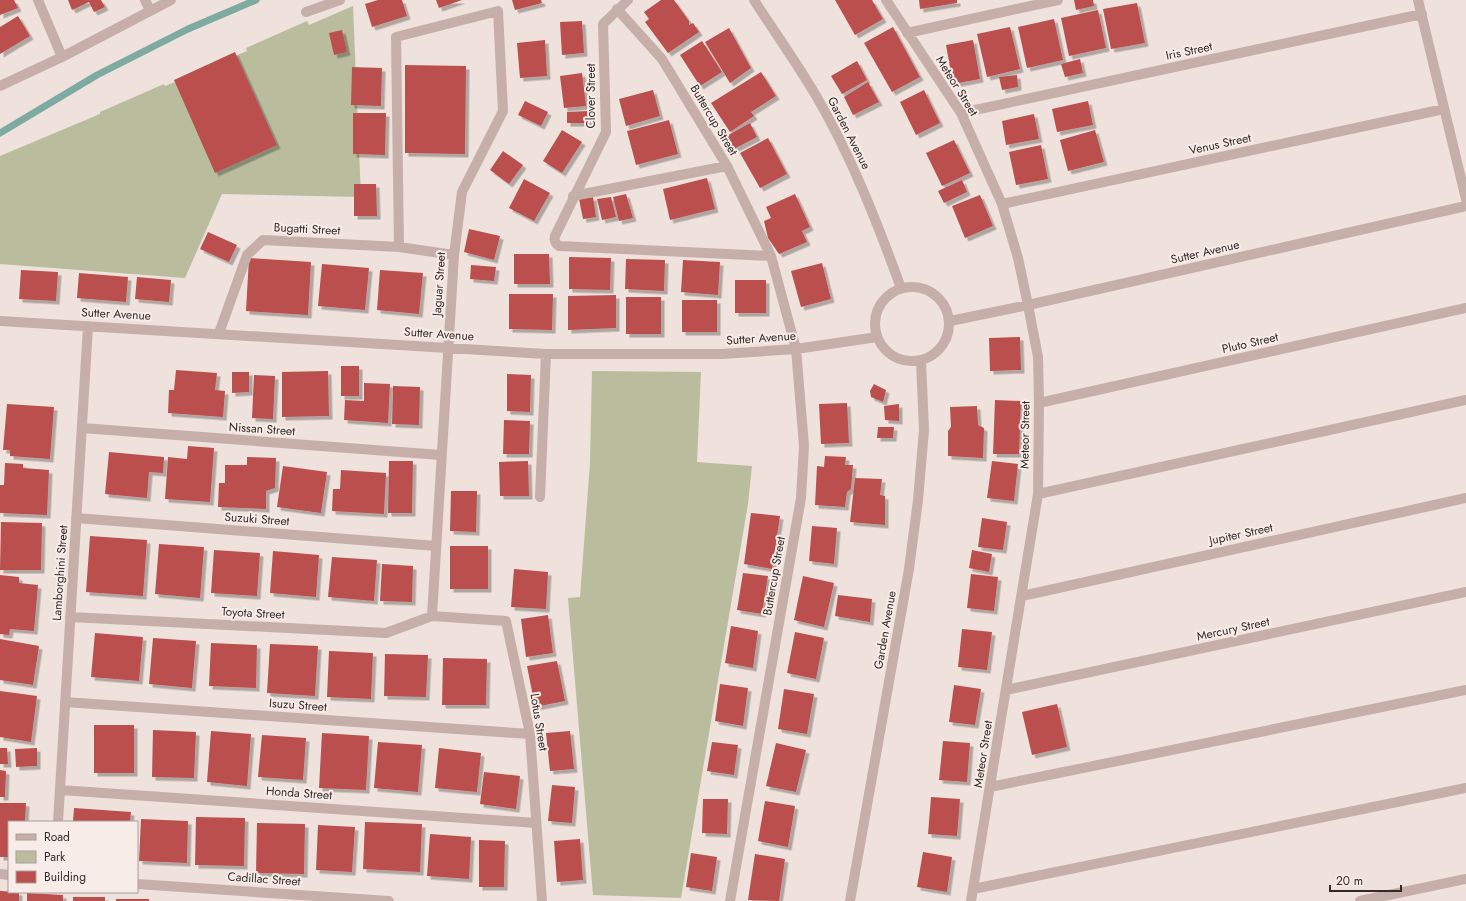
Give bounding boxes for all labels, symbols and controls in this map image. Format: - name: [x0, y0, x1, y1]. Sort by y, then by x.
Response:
- street label: Iris Street: [1164, 37, 1214, 65]
- street label: Meteor Street: [931, 52, 983, 120]
- street label: Clover Street: [582, 63, 600, 128]
- street label: Buttercup Street: [686, 81, 742, 159]
- street label: Garden Avenue: [823, 93, 875, 173]
- street label: Venus Street: [1187, 129, 1253, 159]
- street label: Bugatti Street: [273, 218, 341, 240]
- street label: Sutter Avenue: [1169, 235, 1241, 269]
- street label: Jaguar Street: [428, 251, 450, 319]
- street label: Sutter Avenue: [81, 303, 151, 325]
- street label: Sutter Avenue: [403, 323, 475, 345]
- street label: Sutter Avenue: [725, 327, 797, 349]
- street label: Pluto Street: [1220, 328, 1280, 358]
- street label: Meteor Street: [1015, 401, 1035, 469]
- street label: Nissan Street: [228, 418, 296, 440]
- street label: Suzuki Street: [224, 508, 290, 530]
- street label: Jupiter Street: [1206, 518, 1275, 550]
- street label: Lamborghini Street: [48, 524, 72, 621]
- street label: Buttercup Street: [758, 535, 790, 617]
- street label: Garden Avenue: [869, 589, 901, 671]
- street label: Toyota Street: [221, 602, 285, 624]
- street label: Mercury Street: [1195, 612, 1271, 645]
- street label: Lotus Street: [526, 692, 552, 752]
- street label: Isuzu Street: [268, 694, 328, 716]
- street label: Meteor Street: [969, 719, 997, 789]
- street label: Honda Street: [265, 782, 333, 804]
- legend: [8, 821, 138, 893]
- text: Road: [44, 828, 70, 846]
- text: Park: [44, 848, 66, 866]
- street label: Cadillac Street: [227, 867, 301, 891]
- scale bar: [1330, 867, 1401, 893]
- text: Building: [44, 868, 86, 886]
- text: 20 m: [1336, 872, 1363, 890]

